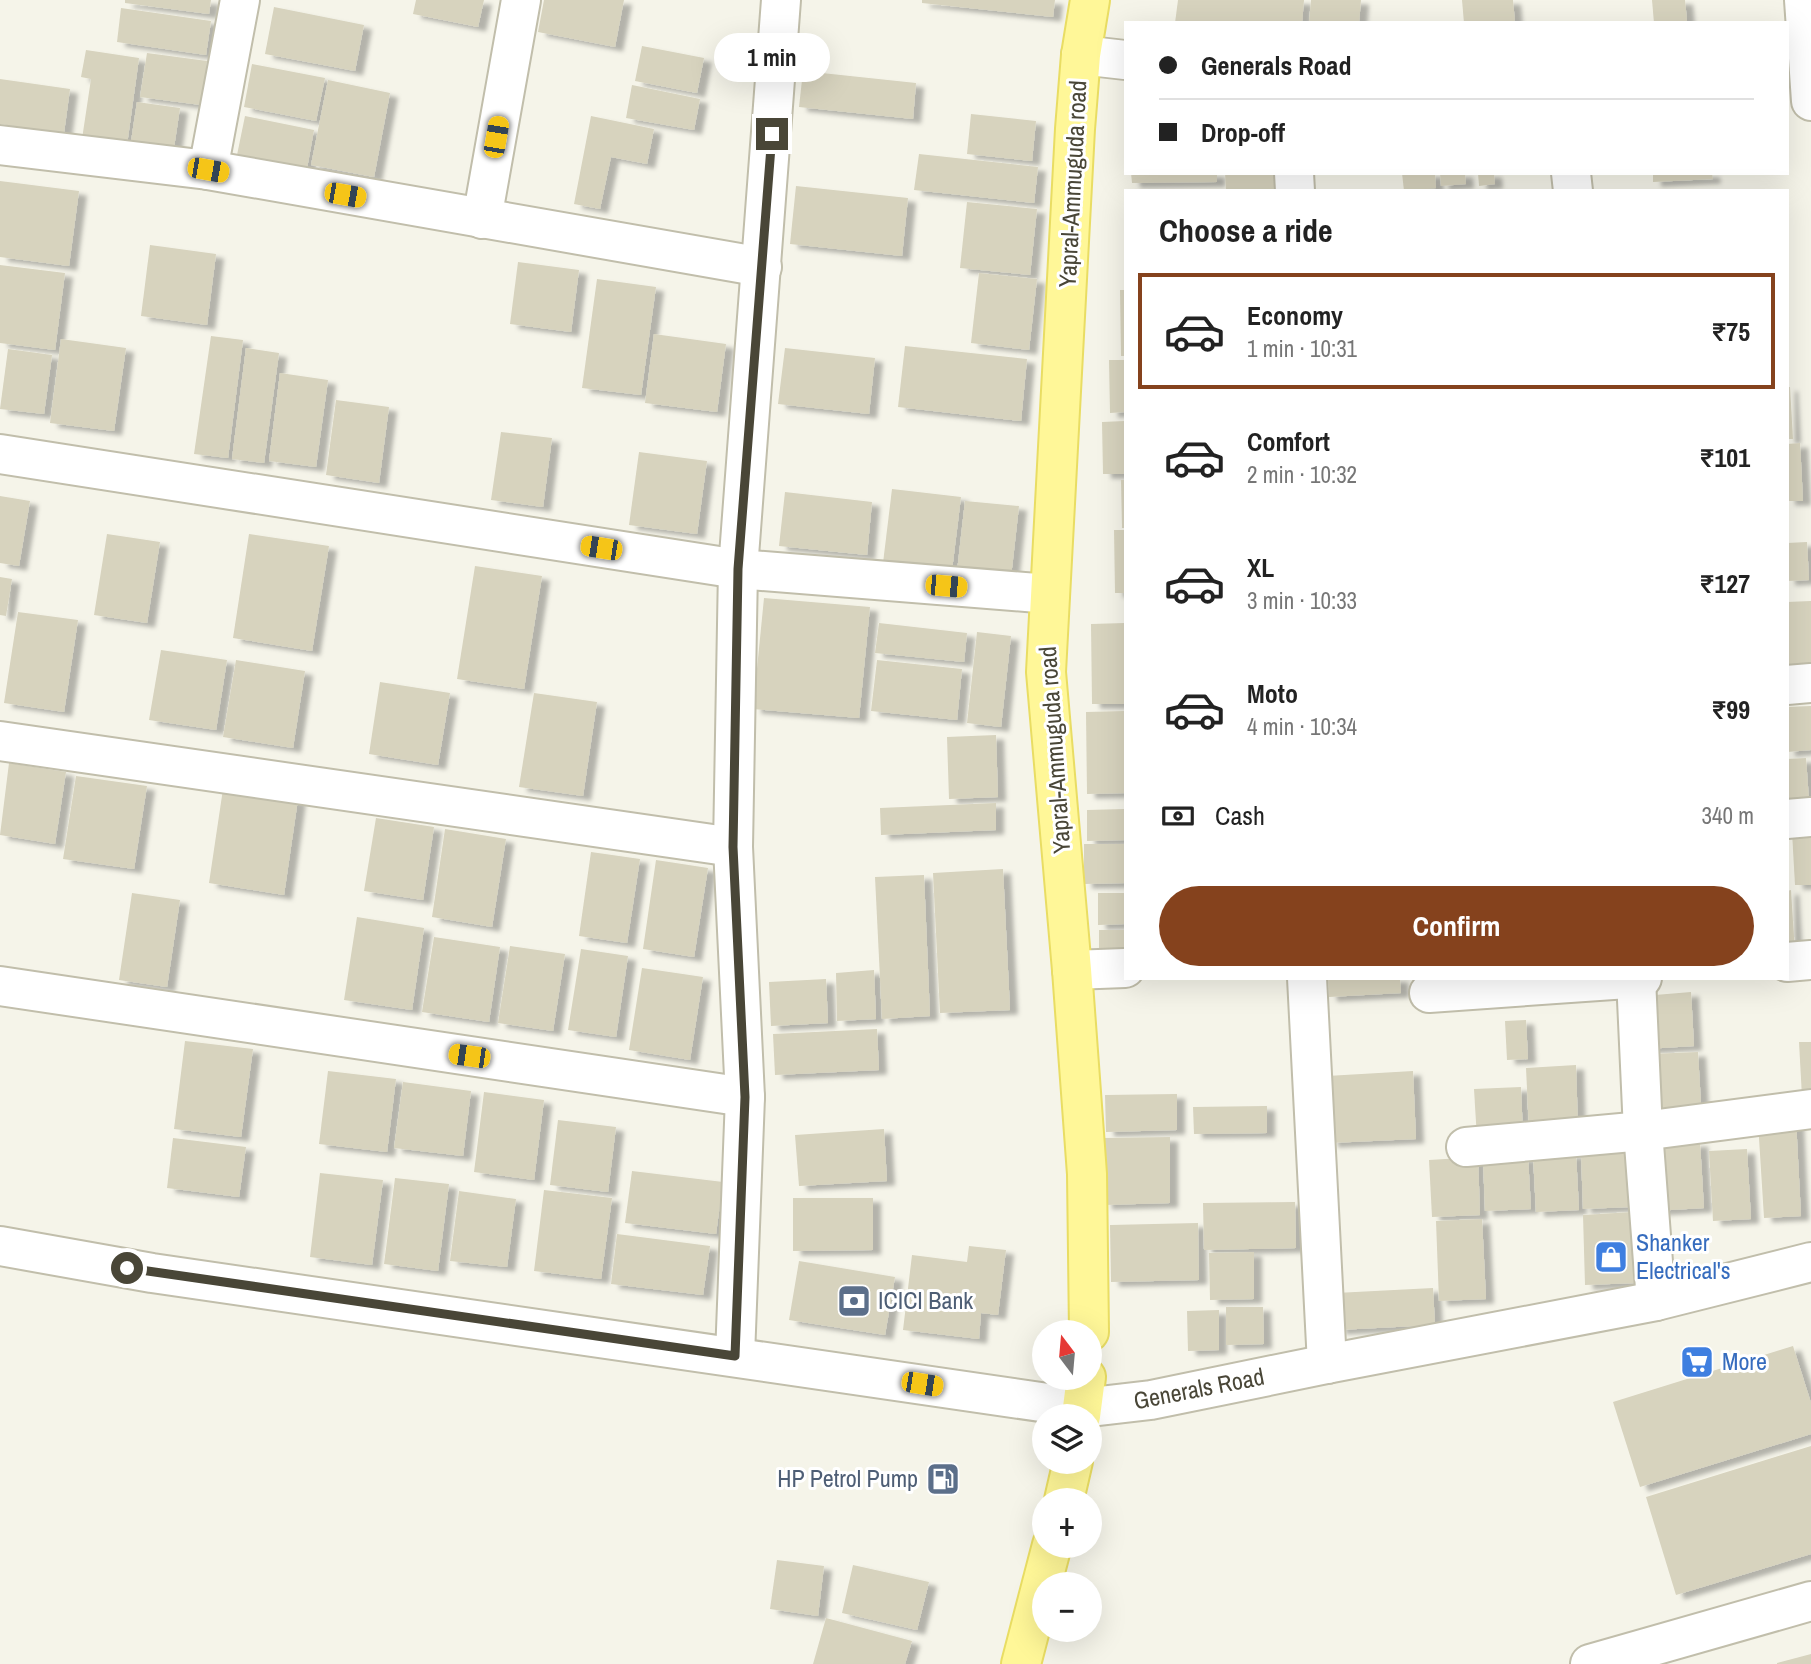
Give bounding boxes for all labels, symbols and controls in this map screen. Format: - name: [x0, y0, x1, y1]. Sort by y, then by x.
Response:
- callout: 1 min: [714, 32, 830, 82]
- text: 1 min: [747, 42, 797, 73]
- text: Generals Road: [1201, 48, 1352, 83]
- street label: Yapral-Ammuguda road: [1051, 80, 1093, 288]
- car: [483, 114, 510, 160]
- text: Drop-off: [1201, 115, 1285, 150]
- route end: [756, 118, 788, 150]
- car: [186, 156, 231, 184]
- car: [323, 181, 368, 209]
- text: Choose a ride: [1159, 209, 1333, 252]
- text: Economy: [1247, 298, 1343, 333]
- icon: car: [1163, 300, 1226, 363]
- text: ₹75: [1711, 314, 1750, 349]
- text: 1 min · 10:31: [1247, 333, 1357, 364]
- text: Comfort: [1247, 424, 1330, 459]
- icon: car: [1163, 426, 1226, 489]
- text: ₹101: [1699, 440, 1750, 475]
- text: 2 min · 10:32: [1247, 459, 1357, 490]
- car: [579, 534, 624, 562]
- text: XL: [1247, 550, 1274, 585]
- icon: car: [1163, 552, 1226, 615]
- text: ₹127: [1699, 566, 1750, 601]
- car: [925, 574, 968, 598]
- text: 3 min · 10:33: [1247, 585, 1357, 616]
- street label: Yapral-Ammuguda road: [1031, 645, 1077, 855]
- text: Moto: [1247, 676, 1298, 711]
- icon: car: [1163, 678, 1226, 741]
- text: ₹99: [1711, 692, 1750, 727]
- text: 4 min · 10:34: [1247, 711, 1357, 742]
- icon: cash: [1159, 797, 1197, 835]
- text: Cash: [1215, 798, 1265, 833]
- text: 340 m: [1702, 800, 1754, 831]
- button: Confirm: [1159, 886, 1754, 966]
- car: [447, 1043, 492, 1069]
- place label: Shanker Electrical's: [1636, 1226, 1731, 1286]
- shop icon: Shanker Electrical's: [1592, 1238, 1630, 1276]
- route start: [111, 1252, 143, 1284]
- bank icon: ICICI Bank: [835, 1282, 873, 1320]
- place label: ICICI Bank: [878, 1284, 973, 1316]
- north arrow: [1032, 1320, 1102, 1390]
- map controls: [1032, 1320, 1102, 1642]
- supermarket icon: More: [1678, 1343, 1716, 1381]
- place label: More: [1722, 1345, 1767, 1377]
- street label: Generals Road: [1131, 1360, 1267, 1416]
- car: [900, 1370, 945, 1398]
- button: layers: [1032, 1404, 1102, 1474]
- fuel station icon: HP Petrol Pump: [924, 1460, 962, 1498]
- place label: HP Petrol Pump: [777, 1462, 918, 1494]
- button: +: [1032, 1488, 1102, 1558]
- button: −: [1032, 1572, 1102, 1642]

